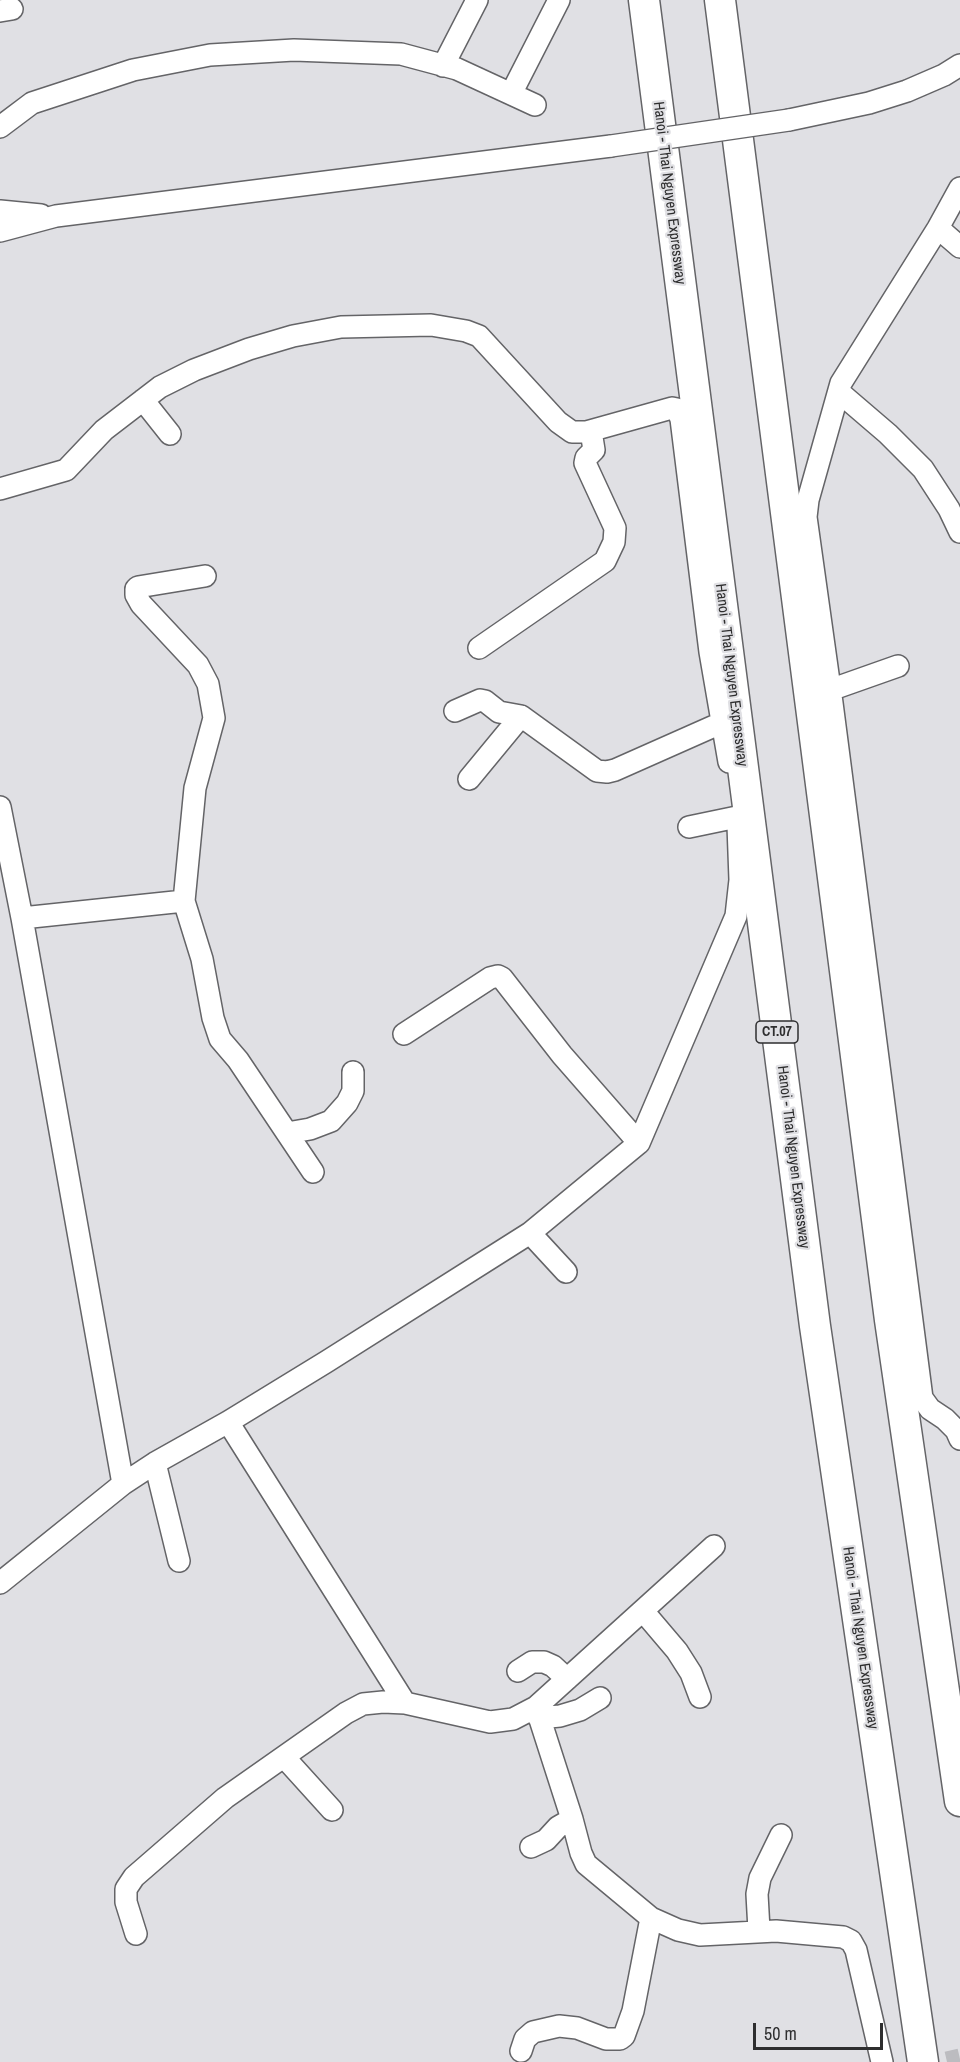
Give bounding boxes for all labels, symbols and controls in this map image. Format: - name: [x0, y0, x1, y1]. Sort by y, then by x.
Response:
- street label: Hanoi - Thai Nguyen Expressway: [649, 101, 689, 285]
- street label: Hanoi - Thai Nguyen Expressway: [711, 583, 751, 767]
- road number: CT.07: [756, 1021, 798, 1043]
- street label: Hanoi - Thai Nguyen Expressway: [773, 1065, 813, 1249]
- street label: Hanoi - Thai Nguyen Expressway: [838, 1546, 882, 1730]
- scale bar: [756, 2011, 886, 2049]
- text: 50 m: [764, 2021, 797, 2046]

